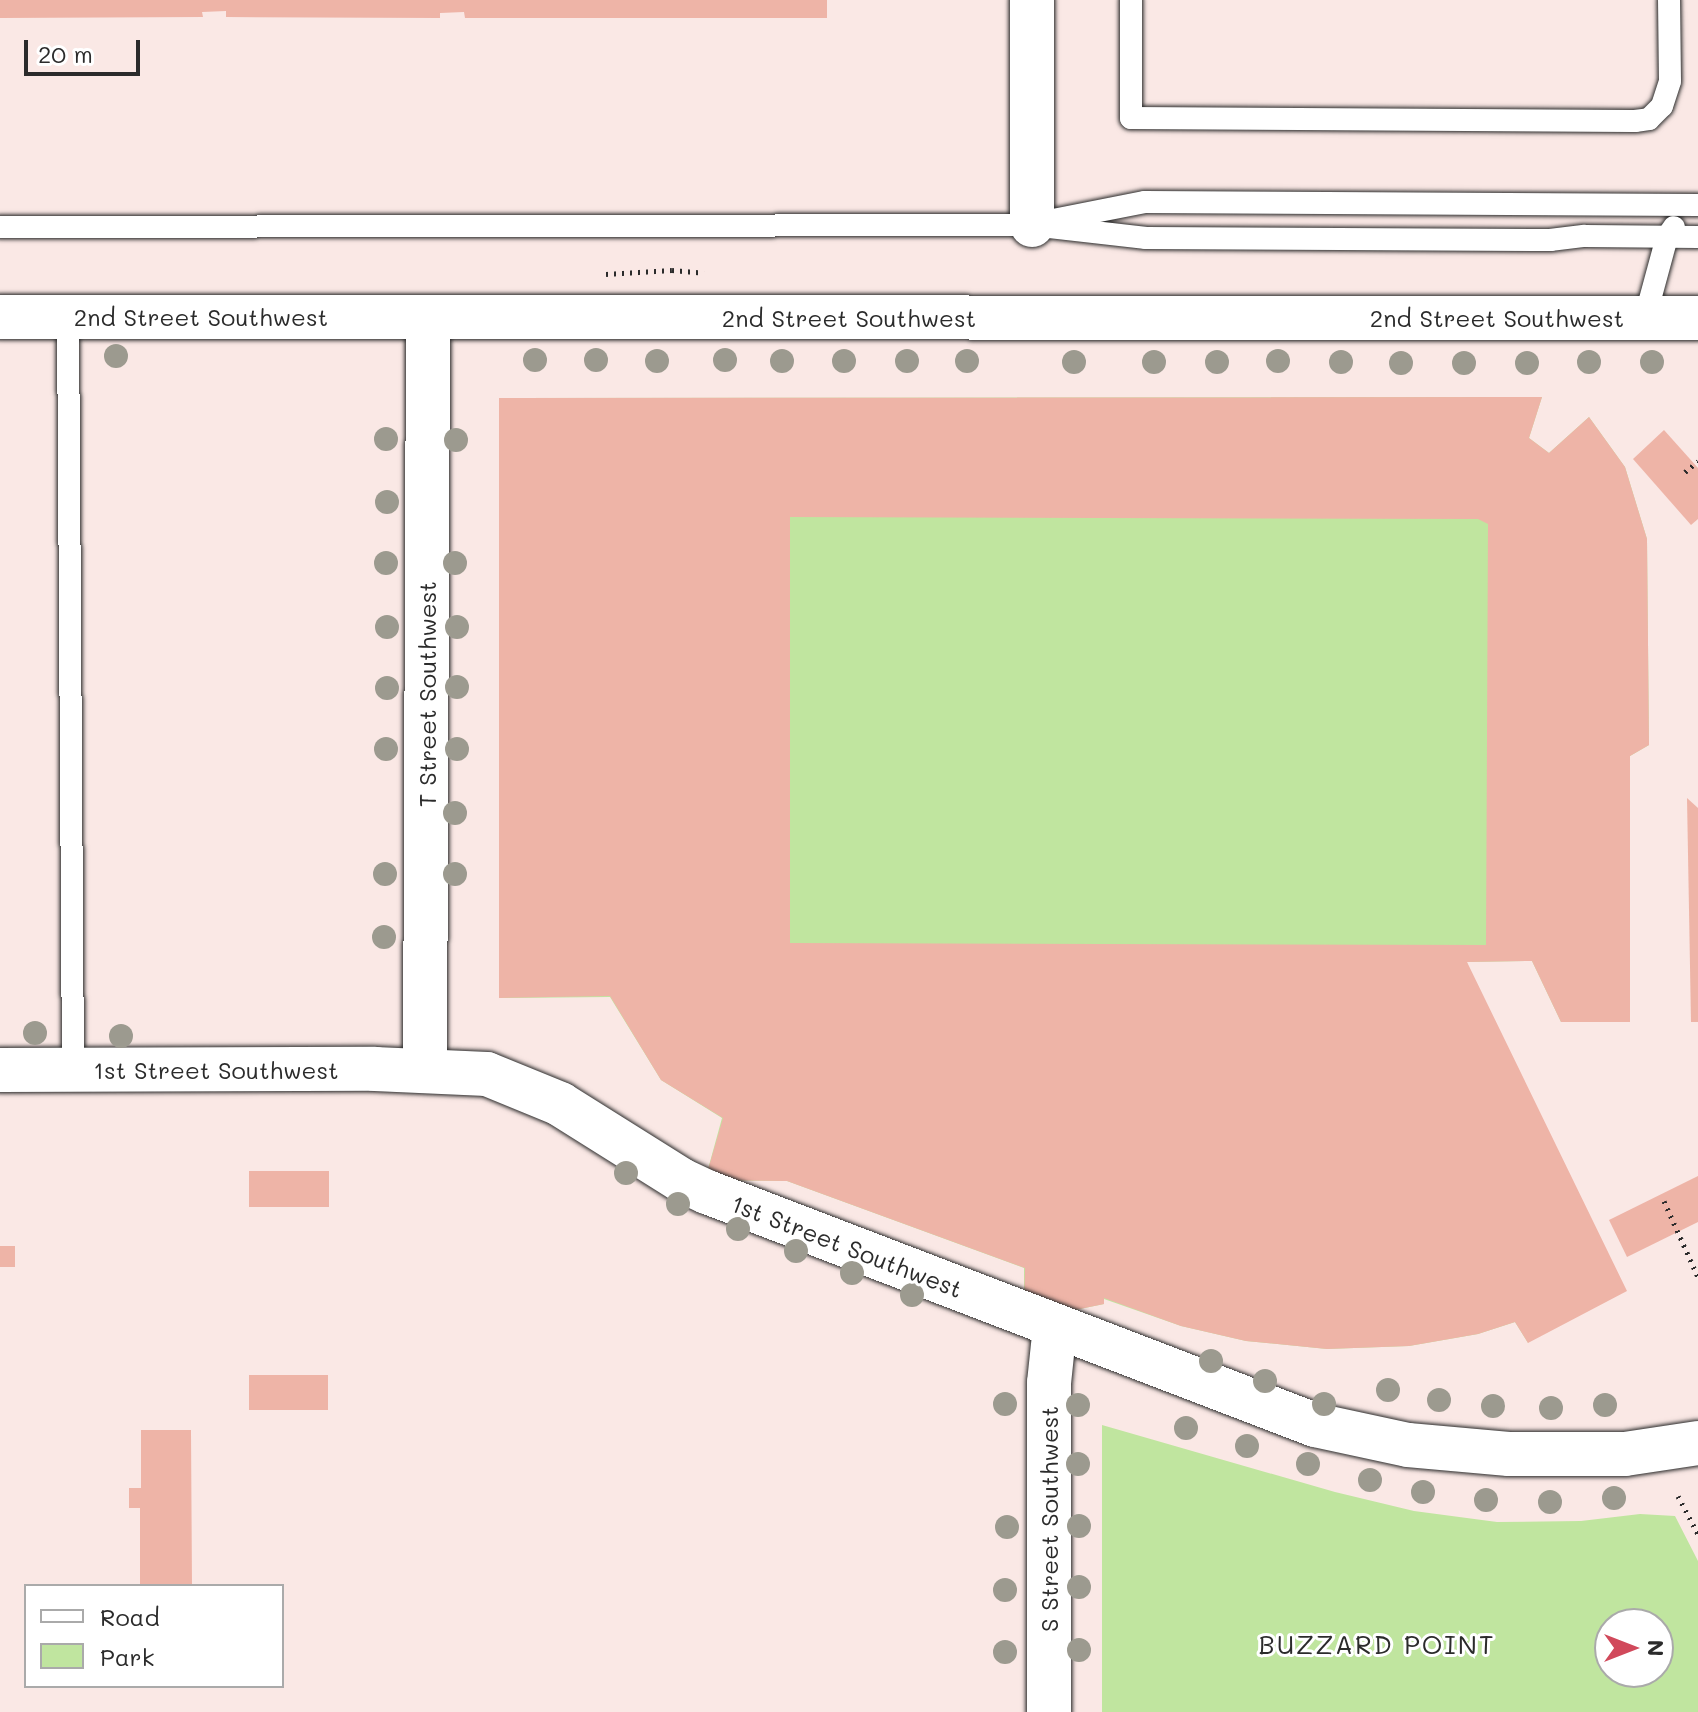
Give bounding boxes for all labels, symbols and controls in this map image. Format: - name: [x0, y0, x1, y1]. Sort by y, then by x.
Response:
- scale bar: [28, 24, 144, 74]
- text: 20 m: [38, 38, 93, 69]
- street label: 2nd Street Southwest: [74, 303, 328, 331]
- street label: 2nd Street Southwest: [722, 304, 976, 332]
- street label: 2nd Street Southwest: [1370, 304, 1624, 332]
- street label: T Street Southwest: [413, 581, 441, 807]
- street label: 1st Street Southwest: [93, 1056, 339, 1084]
- street label: 1st Street Southwest: [727, 1189, 967, 1303]
- street label: S Street Southwest: [1035, 1406, 1063, 1632]
- legend: [24, 1584, 284, 1688]
- text: Road: [100, 1601, 160, 1632]
- north arrow: [1594, 1608, 1674, 1688]
- district label: BUZZARD POINT: [1259, 1629, 1495, 1661]
- text: N: [1642, 1640, 1671, 1656]
- text: Park: [100, 1641, 154, 1672]

